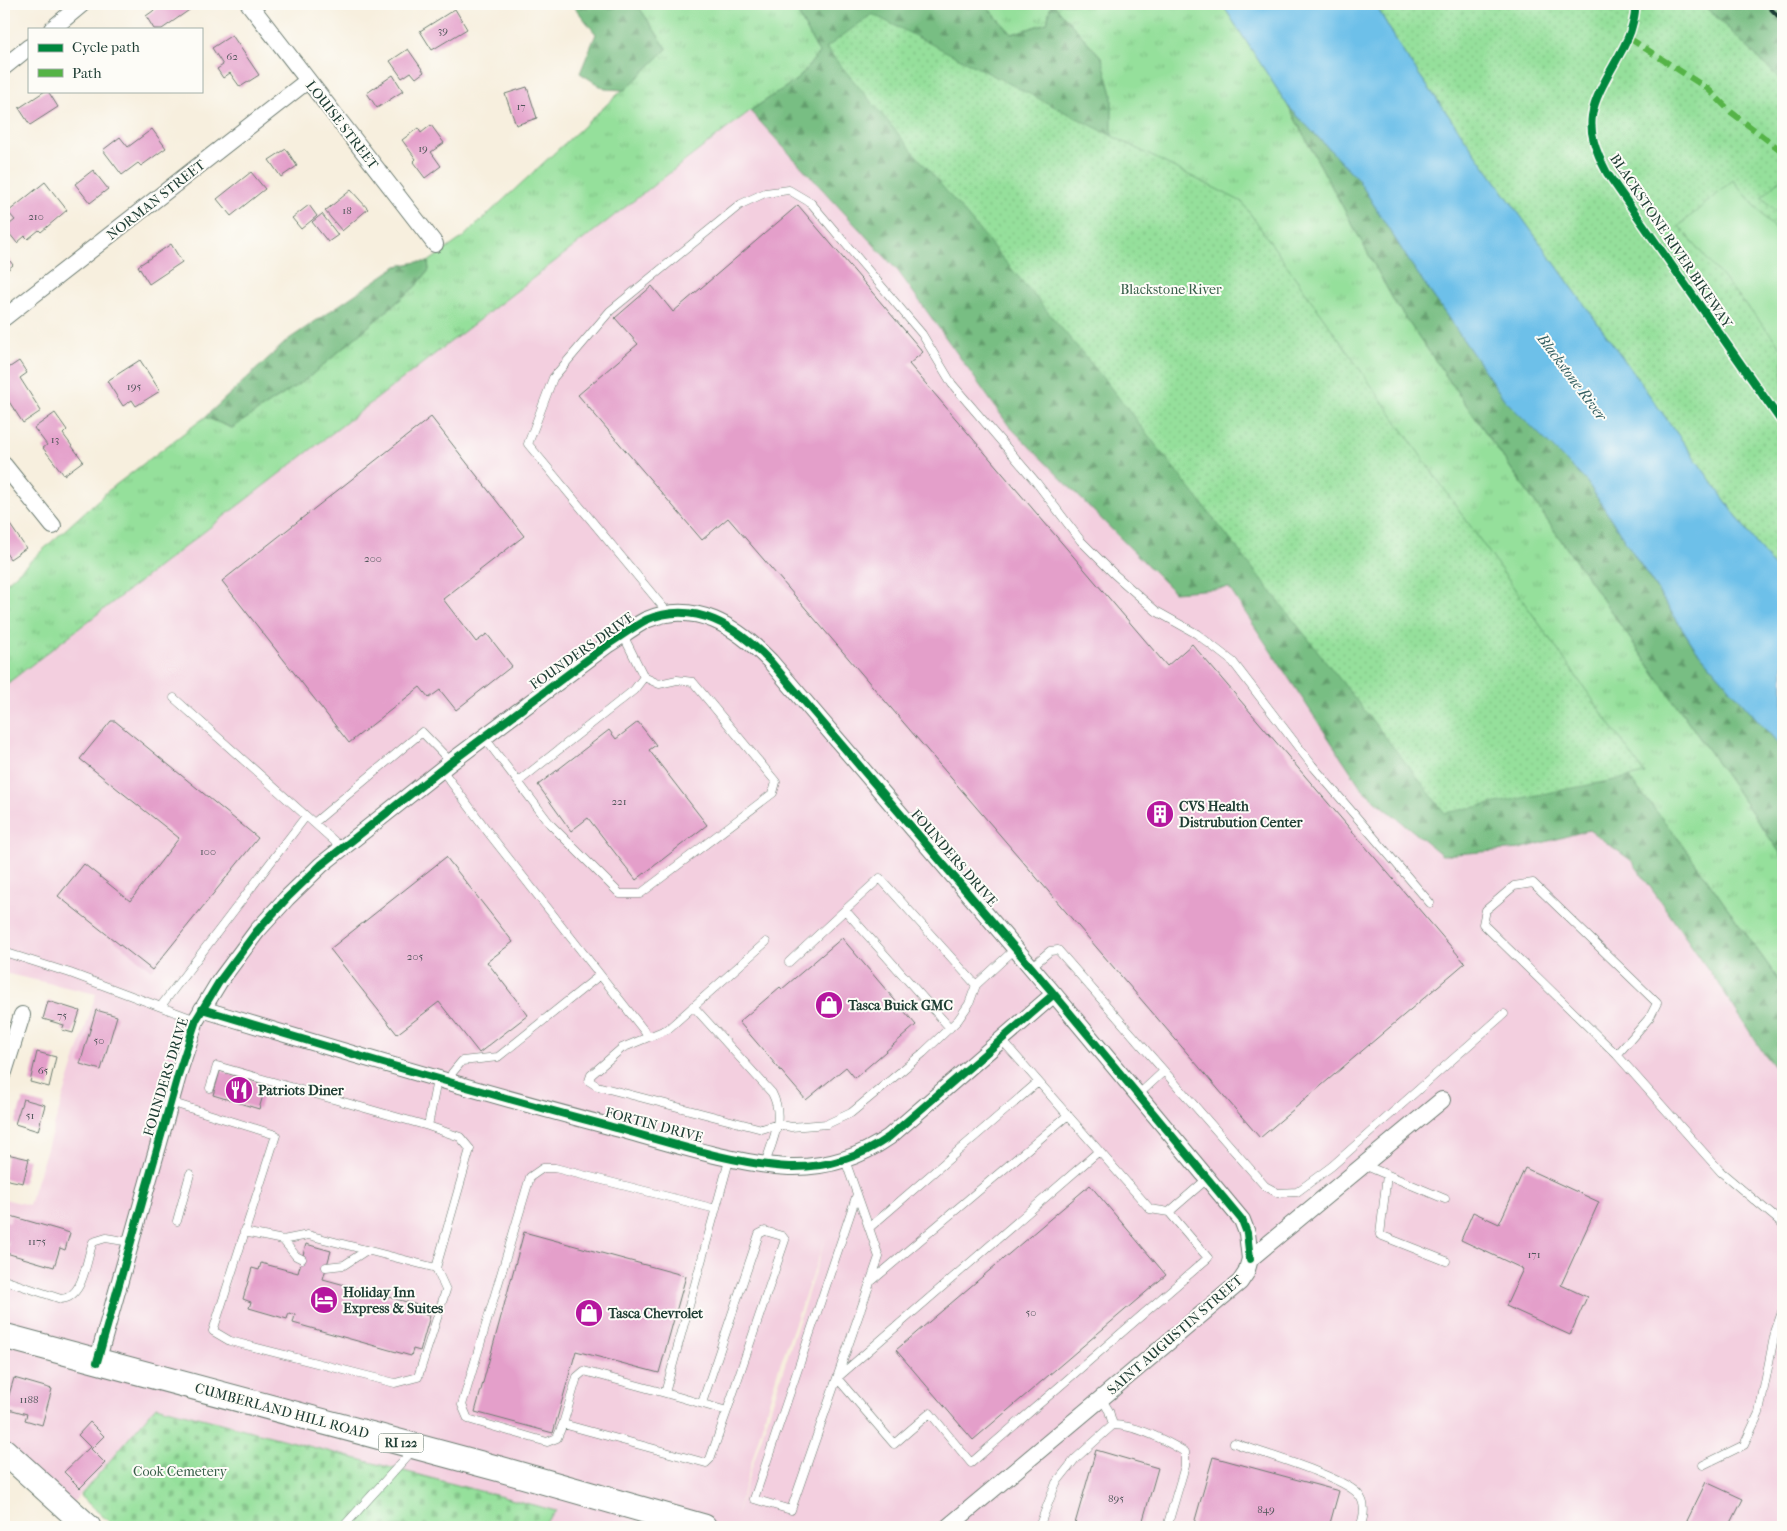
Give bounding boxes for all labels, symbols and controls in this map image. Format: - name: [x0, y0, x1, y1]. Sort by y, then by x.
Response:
- house number: 39: [438, 24, 448, 37]
- legend: [28, 28, 202, 92]
- text: Cycle path: [72, 38, 140, 56]
- house number: 62: [226, 50, 238, 63]
- text: Path: [72, 64, 102, 82]
- street label: LOUISE STREET: [302, 77, 382, 173]
- house number: 17: [516, 100, 526, 113]
- house number: 19: [418, 142, 428, 155]
- street label: BLACKSTONE RIVER BIKEWAY: [1606, 151, 1736, 332]
- street label: NORMAN STREET: [103, 156, 209, 244]
- house number: 18: [342, 204, 352, 217]
- house number: 210: [28, 210, 44, 223]
- park label: Blackstone River: [1120, 281, 1222, 298]
- water label: Blackstone River: [1533, 329, 1611, 425]
- house number: 195: [127, 380, 141, 393]
- house number: 13: [51, 433, 59, 446]
- house number: 200: [364, 552, 382, 565]
- street label: FOUNDERS DRIVE: [527, 608, 638, 693]
- house number: 221: [611, 795, 627, 808]
- place label: CVS Health Distrubution Center: [1179, 798, 1303, 831]
- building icon: CVS Health Distrubution Center: [1145, 799, 1175, 829]
- street label: FOUNDERS DRIVE: [907, 806, 1001, 910]
- house number: 100: [200, 845, 216, 858]
- house number: 205: [407, 950, 423, 963]
- shop icon: Tasca Buick GMC: [814, 990, 844, 1020]
- place label: Tasca Buick GMC: [847, 997, 953, 1014]
- house number: 75: [57, 1009, 67, 1022]
- street label: FOUNDERS DRIVE: [140, 1015, 192, 1138]
- house number: 50: [94, 1034, 104, 1047]
- house number: 65: [38, 1064, 49, 1077]
- restaurant icon: Patriots Diner: [224, 1075, 254, 1105]
- place label: Patriots Diner: [258, 1082, 345, 1099]
- street label: FORTIN DRIVE: [603, 1104, 705, 1146]
- house number: 51: [26, 1109, 34, 1122]
- house number: 1175: [28, 1235, 46, 1248]
- house number: 171: [1527, 1248, 1541, 1261]
- street label: SAINT AUGUSTIN STREET: [1104, 1271, 1247, 1399]
- place label: Holiday Inn Express & Suites: [343, 1284, 444, 1317]
- hotel icon: Holiday Inn Express & Suites: [309, 1285, 339, 1315]
- shop icon: Tasca Chevrolet: [574, 1298, 604, 1328]
- place label: Tasca Chevrolet: [607, 1305, 704, 1322]
- house number: 50: [1026, 1306, 1036, 1319]
- street label: CUMBERLAND HILL ROAD: [193, 1380, 371, 1443]
- house number: 1188: [20, 1393, 38, 1406]
- road number: RI 122: [378, 1434, 424, 1452]
- park label: Cook Cemetery: [133, 1463, 228, 1480]
- house number: 895: [1108, 1492, 1124, 1505]
- house number: 849: [1257, 1503, 1275, 1516]

